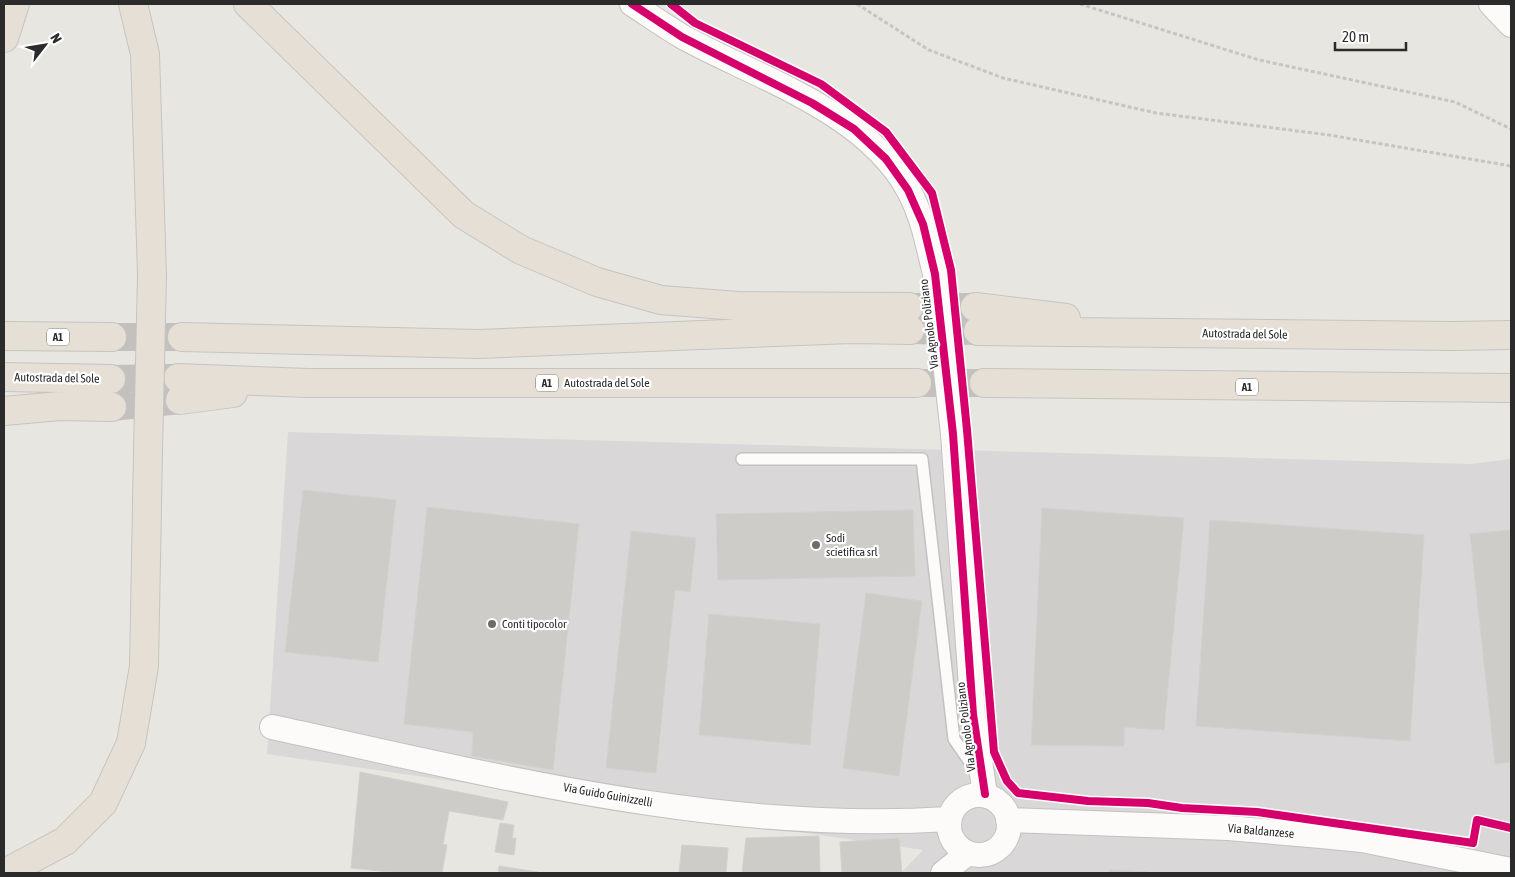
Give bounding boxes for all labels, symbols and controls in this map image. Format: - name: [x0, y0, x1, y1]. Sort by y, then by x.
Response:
- north arrow: [20, 20, 70, 70]
- scale bar: [1335, 20, 1406, 52]
- text: 20 m: [1342, 28, 1369, 45]
- text: N: [47, 31, 65, 46]
- street label: Via Agnolo Poliziano: [917, 278, 941, 370]
- street label: Autostrada del Sole: [1202, 326, 1288, 342]
- road number: A1: [47, 328, 69, 346]
- street label: Autostrada del Sole: [14, 370, 100, 386]
- road number: A1: [536, 374, 558, 392]
- street label: Autostrada del Sole: [564, 376, 650, 390]
- road number: A1: [1236, 378, 1258, 396]
- place label: Sodi scietifica srl: [826, 531, 879, 559]
- marker: Sodi scietifica srl: [810, 539, 822, 551]
- place label: Conti tipocolor: [502, 617, 567, 631]
- marker: Conti tipocolor: [486, 618, 498, 630]
- street label: Via Agnolo Poliziano: [954, 681, 978, 773]
- street label: Via Guido Guinizzelli: [562, 780, 654, 810]
- street label: Via Baldanzese: [1227, 821, 1295, 841]

